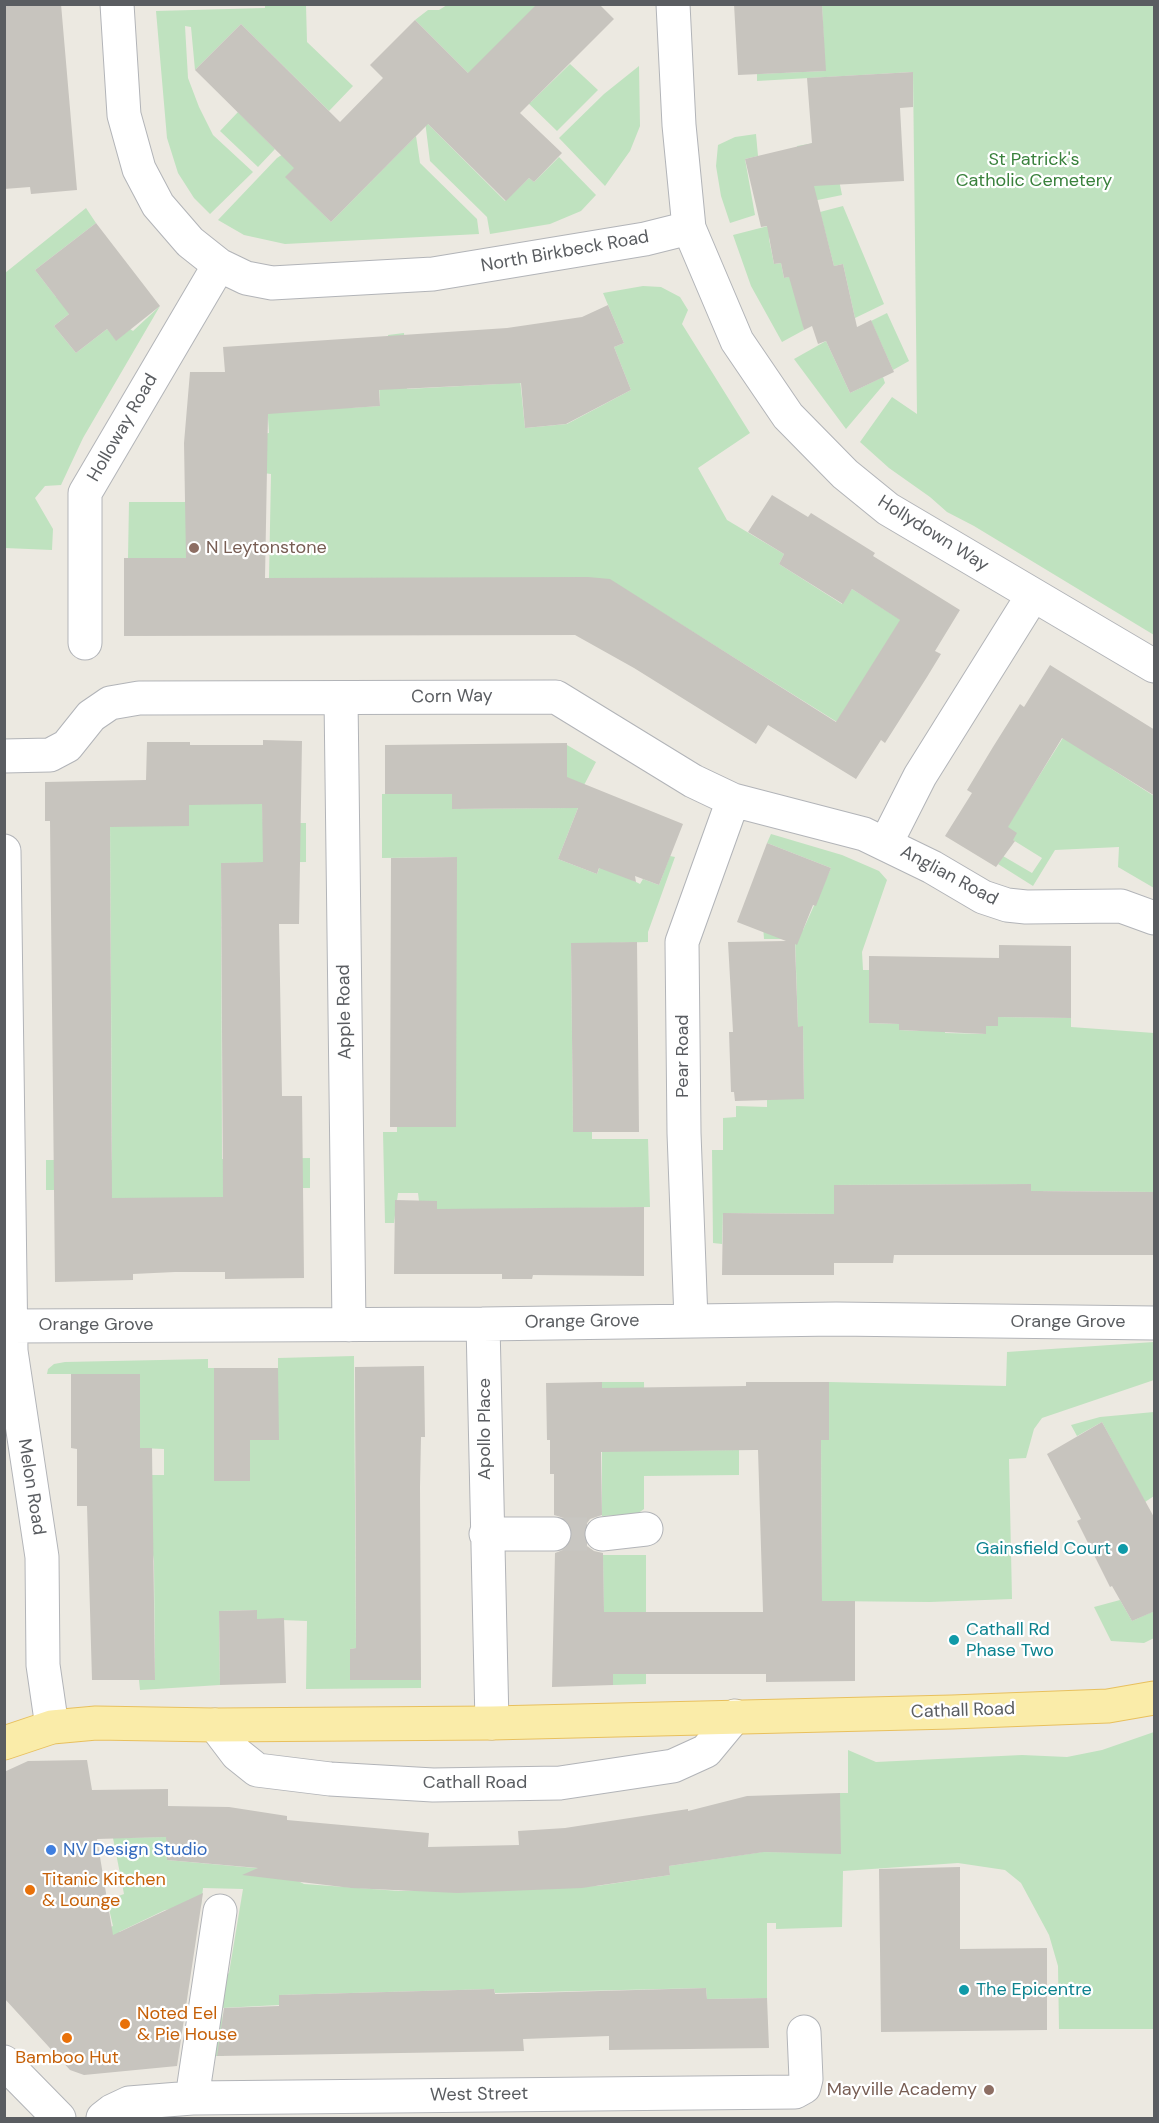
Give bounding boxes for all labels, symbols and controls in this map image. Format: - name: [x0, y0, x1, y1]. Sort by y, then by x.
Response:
- park label: St Patrick's Catholic Cemetery: [956, 149, 1112, 192]
- street label: North Birkbeck Road: [479, 227, 651, 277]
- street label: Holloway Road: [83, 370, 163, 486]
- street label: Hollydown Way: [874, 491, 992, 577]
- place label: N Leytonstone: [206, 537, 327, 559]
- marker: N Leytonstone: [187, 541, 201, 555]
- street label: Corn Way: [411, 685, 493, 709]
- street label: Anglian Road: [896, 841, 1002, 911]
- street label: Apple Road: [333, 964, 357, 1060]
- street label: Pear Road: [672, 1014, 694, 1098]
- street label: Orange Grove: [524, 1310, 640, 1334]
- street label: Orange Grove: [1011, 1311, 1125, 1333]
- street label: Orange Grove: [39, 1314, 153, 1336]
- street label: Apollo Place: [474, 1378, 496, 1480]
- street label: Melon Road: [13, 1437, 49, 1537]
- place label: Gainsfield Court: [976, 1538, 1111, 1560]
- marker: Gainsfield Court: [1116, 1542, 1130, 1556]
- place label: Cathall Rd Phase Two: [966, 1619, 1054, 1662]
- marker: Cathall Rd Phase Two: [947, 1633, 961, 1647]
- street label: Cathall Road: [910, 1698, 1016, 1724]
- street label: Cathall Road: [423, 1772, 527, 1794]
- place label: NV Design Studio: [63, 1839, 207, 1861]
- marker: NV Design Studio: [44, 1843, 58, 1857]
- place label: Titanic Kitchen & Lounge: [42, 1869, 166, 1912]
- marker: Titanic Kitchen & Lounge: [23, 1883, 37, 1897]
- place label: The Epicentre: [976, 1979, 1092, 2001]
- marker: The Epicentre: [957, 1983, 971, 1997]
- place label: Noted Eel & Pie House: [137, 2003, 237, 2046]
- marker: Noted Eel & Pie House: [118, 2017, 132, 2031]
- marker: Bamboo Hut: [60, 2031, 74, 2045]
- place label: Bamboo Hut: [15, 2047, 119, 2069]
- place label: Mayville Academy: [827, 2079, 977, 2101]
- street label: West Street: [430, 2083, 528, 2107]
- marker: Mayville Academy: [982, 2083, 996, 2097]

